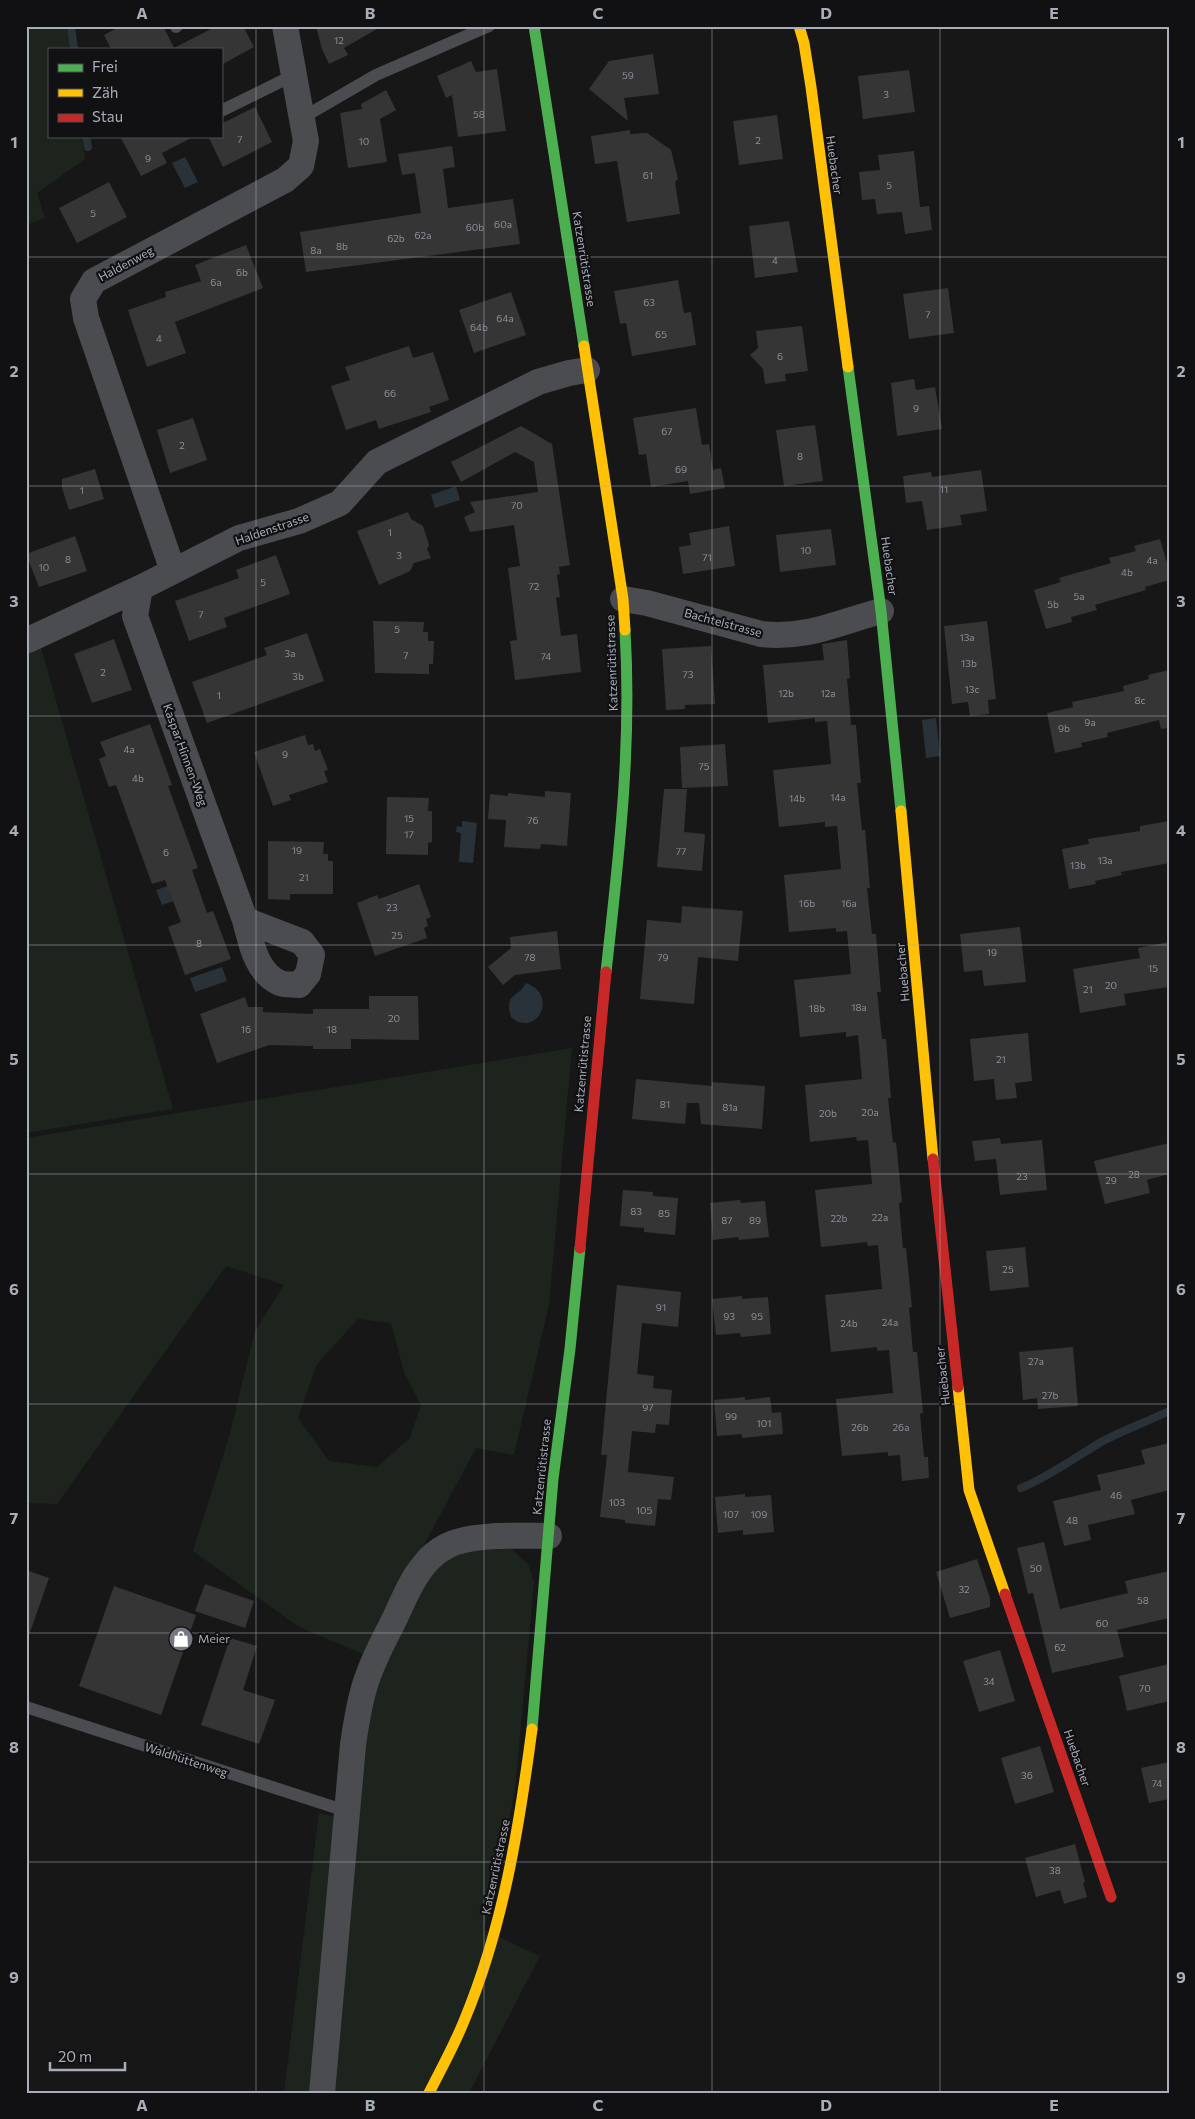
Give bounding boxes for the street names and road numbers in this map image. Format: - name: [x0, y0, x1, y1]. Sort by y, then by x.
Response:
- street label: Huebacher: [824, 135, 846, 195]
- street label: Katzenrütistrasse: [571, 210, 599, 308]
- street label: Haldenweg: [96, 242, 156, 284]
- street label: Haldenstrasse: [233, 509, 310, 547]
- street label: Huebacher: [879, 536, 901, 596]
- street label: Bachtelstrasse: [683, 605, 764, 639]
- street label: Katzenrütistrasse: [602, 615, 620, 711]
- street label: Kaspar Hinnen-Weg: [161, 702, 211, 808]
- street label: Huebacher: [892, 942, 912, 1002]
- street label: Katzenrütistrasse: [571, 1015, 593, 1113]
- street label: Huebacher: [932, 1346, 952, 1406]
- street label: Katzenrütistrasse: [529, 1418, 553, 1516]
- street label: Huebacher: [1062, 1727, 1094, 1788]
- street label: Waldhüttenweg: [143, 1739, 230, 1779]
- street label: Katzenrütistrasse: [478, 1818, 512, 1915]

